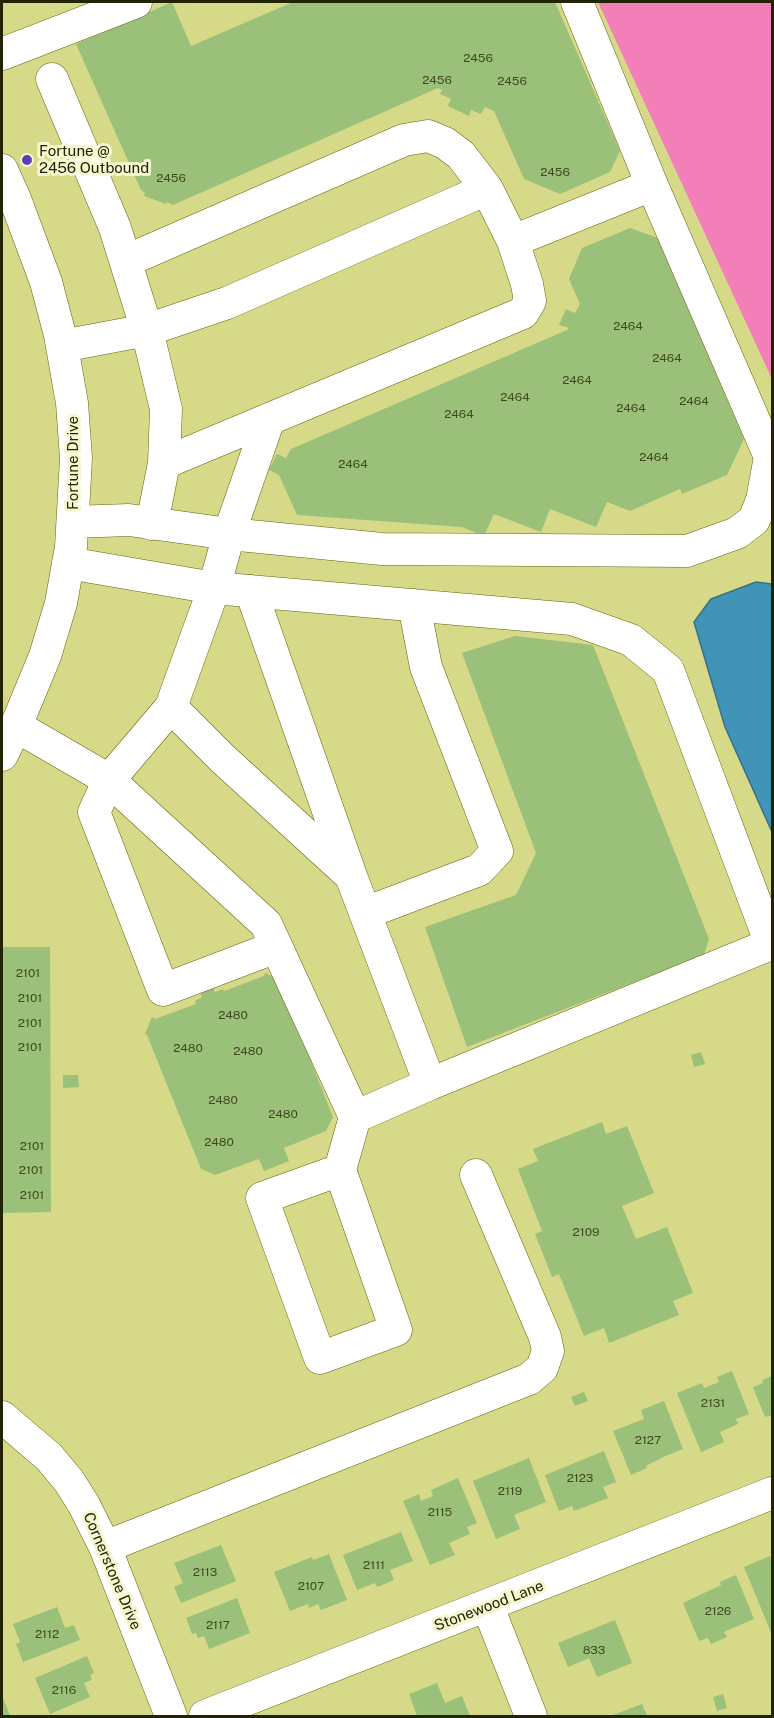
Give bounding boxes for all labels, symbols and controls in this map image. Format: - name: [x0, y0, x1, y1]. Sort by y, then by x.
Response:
- house number: 2456: [463, 51, 493, 65]
- house number: 2456: [422, 73, 452, 87]
- house number: 2456: [497, 74, 527, 88]
- place label: Fortune @ 2456 Outbound: [39, 142, 149, 177]
- marker: Fortune @ 2456 Outbound: [20, 153, 34, 167]
- house number: 2456: [540, 165, 570, 179]
- house number: 2456: [156, 171, 186, 185]
- house number: 2464: [613, 319, 643, 333]
- house number: 2464: [652, 351, 682, 365]
- house number: 2464: [562, 373, 592, 387]
- house number: 2464: [500, 390, 530, 404]
- house number: 2464: [679, 394, 709, 408]
- house number: 2464: [616, 401, 646, 415]
- house number: 2464: [444, 407, 474, 421]
- street label: Fortune Drive: [64, 416, 82, 510]
- house number: 2464: [639, 450, 669, 464]
- house number: 2464: [338, 457, 368, 471]
- house number: 2101: [16, 966, 40, 980]
- house number: 2101: [18, 991, 42, 1005]
- house number: 2480: [218, 1008, 248, 1022]
- house number: 2101: [18, 1016, 42, 1030]
- house number: 2101: [18, 1040, 42, 1054]
- house number: 2480: [173, 1041, 203, 1055]
- house number: 2480: [233, 1044, 263, 1058]
- house number: 2480: [208, 1093, 238, 1107]
- house number: 2480: [268, 1107, 298, 1121]
- house number: 2480: [204, 1135, 234, 1149]
- house number: 2101: [20, 1139, 44, 1153]
- house number: 2101: [19, 1163, 43, 1177]
- house number: 2101: [20, 1188, 44, 1202]
- house number: 2109: [573, 1225, 599, 1239]
- house number: 2131: [701, 1396, 725, 1410]
- house number: 2127: [635, 1433, 661, 1447]
- house number: 2123: [567, 1471, 593, 1485]
- house number: 2119: [498, 1484, 522, 1498]
- house number: 2115: [428, 1505, 452, 1519]
- street label: Cornerstone Drive: [79, 1510, 145, 1632]
- house number: 2111: [363, 1558, 385, 1572]
- house number: 2113: [193, 1565, 217, 1579]
- street label: Stonewood Lane: [432, 1577, 546, 1635]
- house number: 2107: [298, 1579, 324, 1593]
- house number: 2126: [705, 1604, 731, 1618]
- house number: 2117: [206, 1618, 230, 1632]
- house number: 2112: [35, 1627, 59, 1641]
- house number: 833: [583, 1643, 605, 1657]
- house number: 2116: [52, 1683, 76, 1697]

